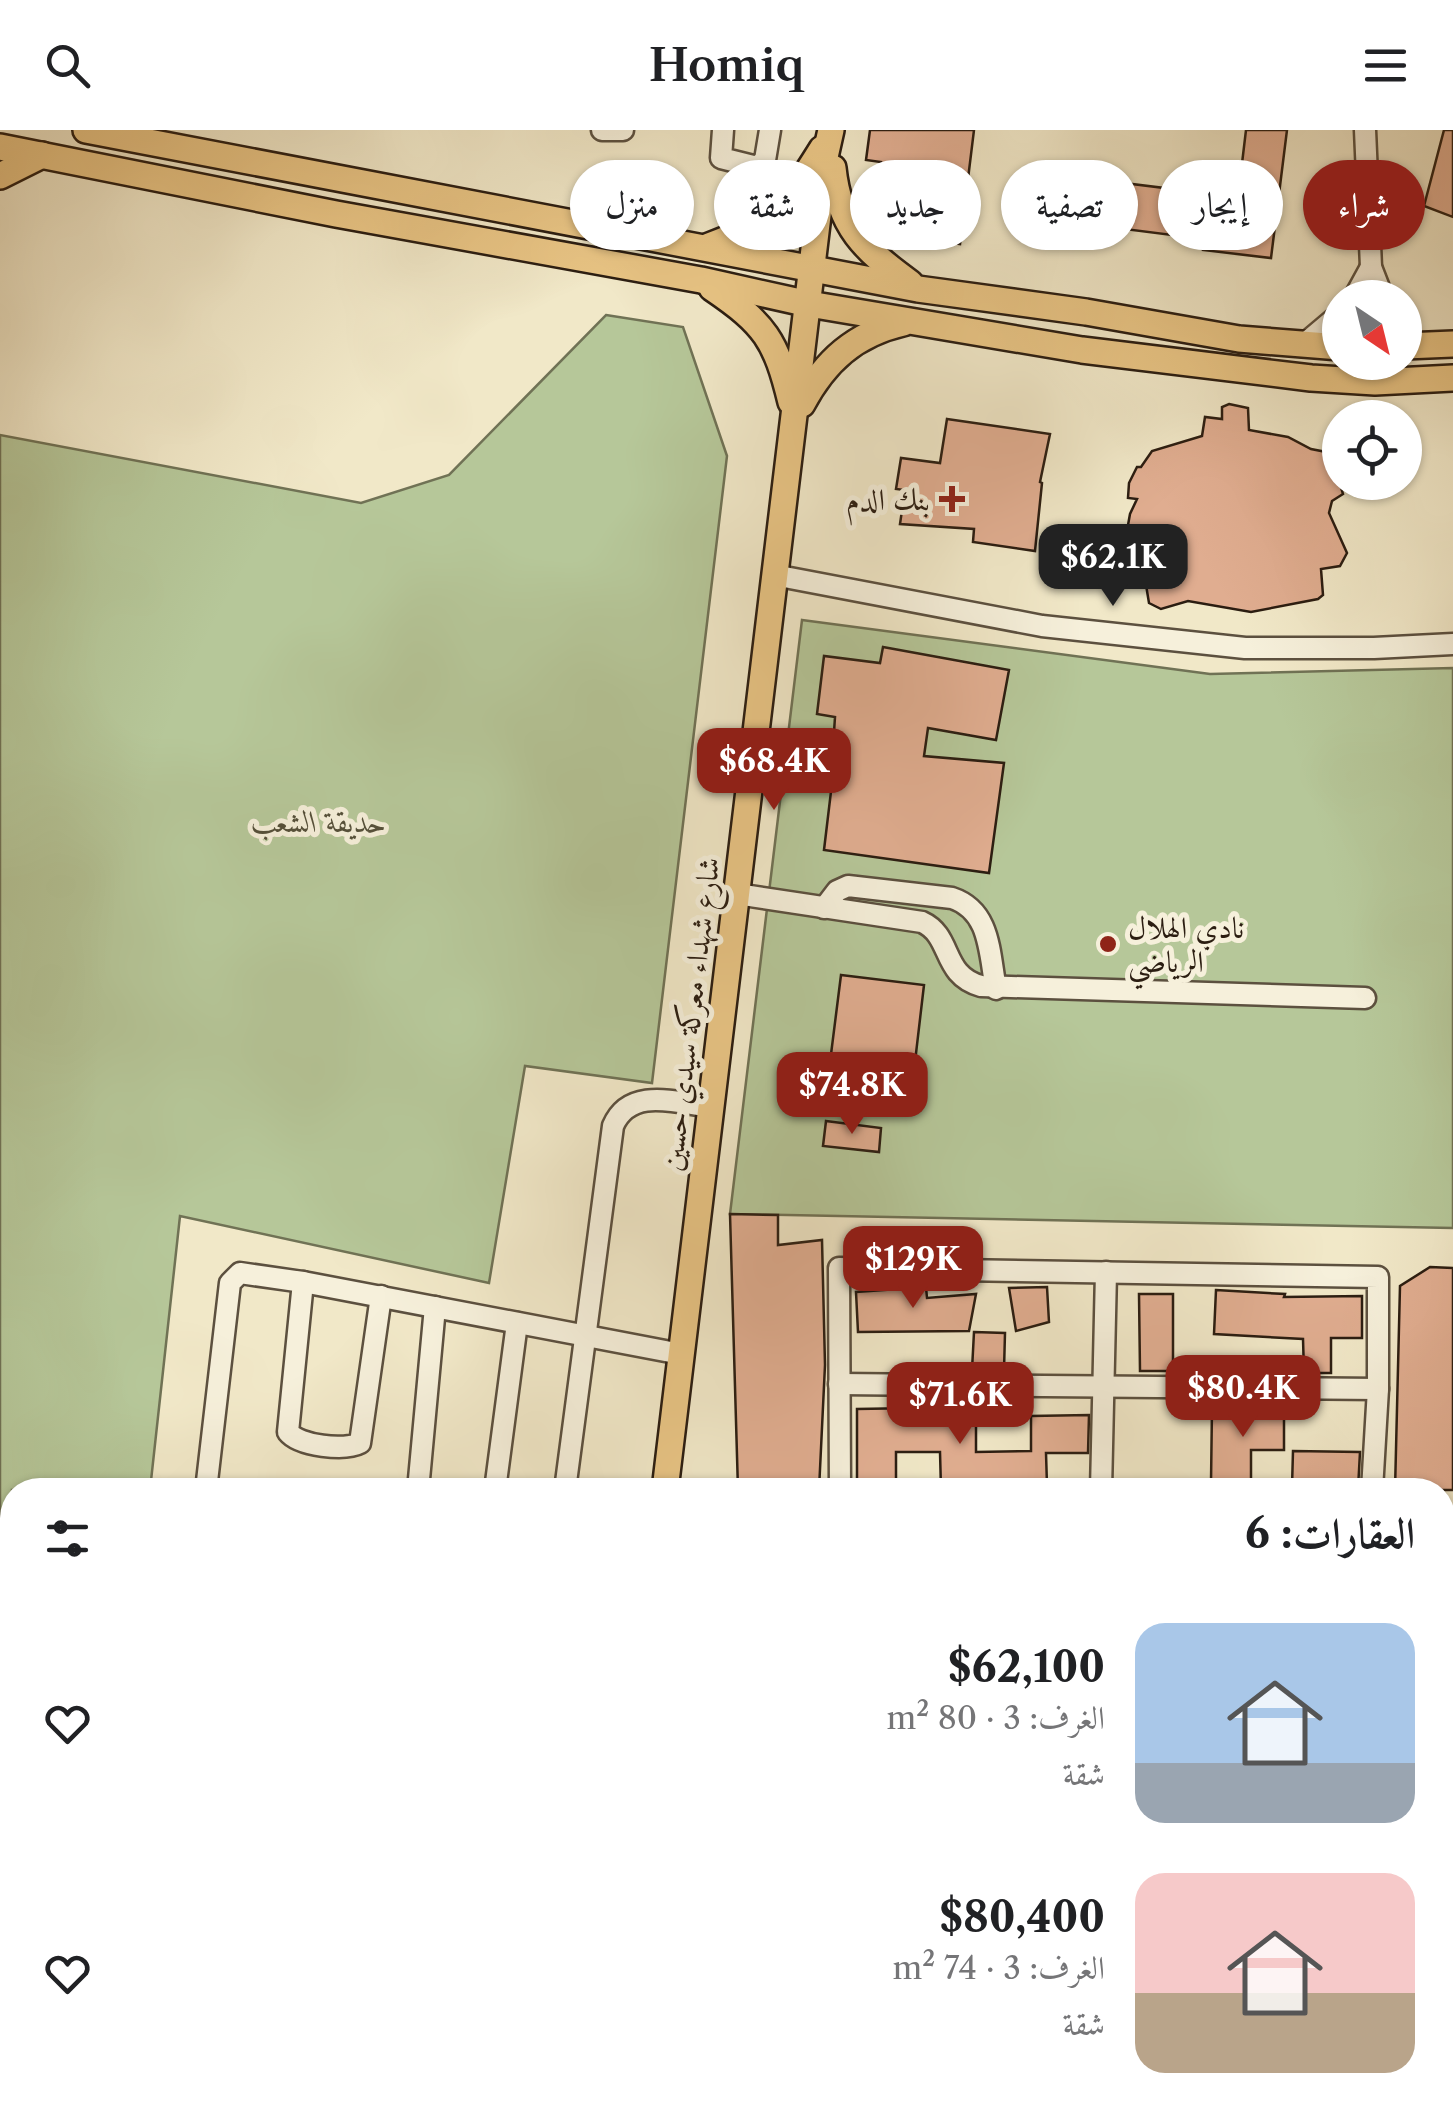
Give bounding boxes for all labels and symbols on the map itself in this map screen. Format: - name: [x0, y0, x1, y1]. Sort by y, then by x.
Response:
- north arrow: [1322, 280, 1422, 380]
- place label: بنك الدم: [846, 481, 930, 526]
- marker: بنك الدم: [939, 486, 965, 512]
- pin: $62.1K: [1032, 524, 1194, 609]
- pin: $68.4K: [693, 728, 855, 813]
- park label: حديقة الشعب: [251, 803, 387, 841]
- street label: شارع شهداء معركة سيدي حسين: [652, 855, 735, 1174]
- place label: نادي الهلال الرياضي: [1128, 909, 1244, 990]
- marker: نادي الهلال الرياضي: [1097, 933, 1119, 955]
- pin: $74.8K: [771, 1052, 933, 1137]
- pin: $129K: [843, 1226, 983, 1311]
- pin: $80.4K: [1162, 1355, 1324, 1440]
- pin: $71.6K: [879, 1362, 1041, 1447]

